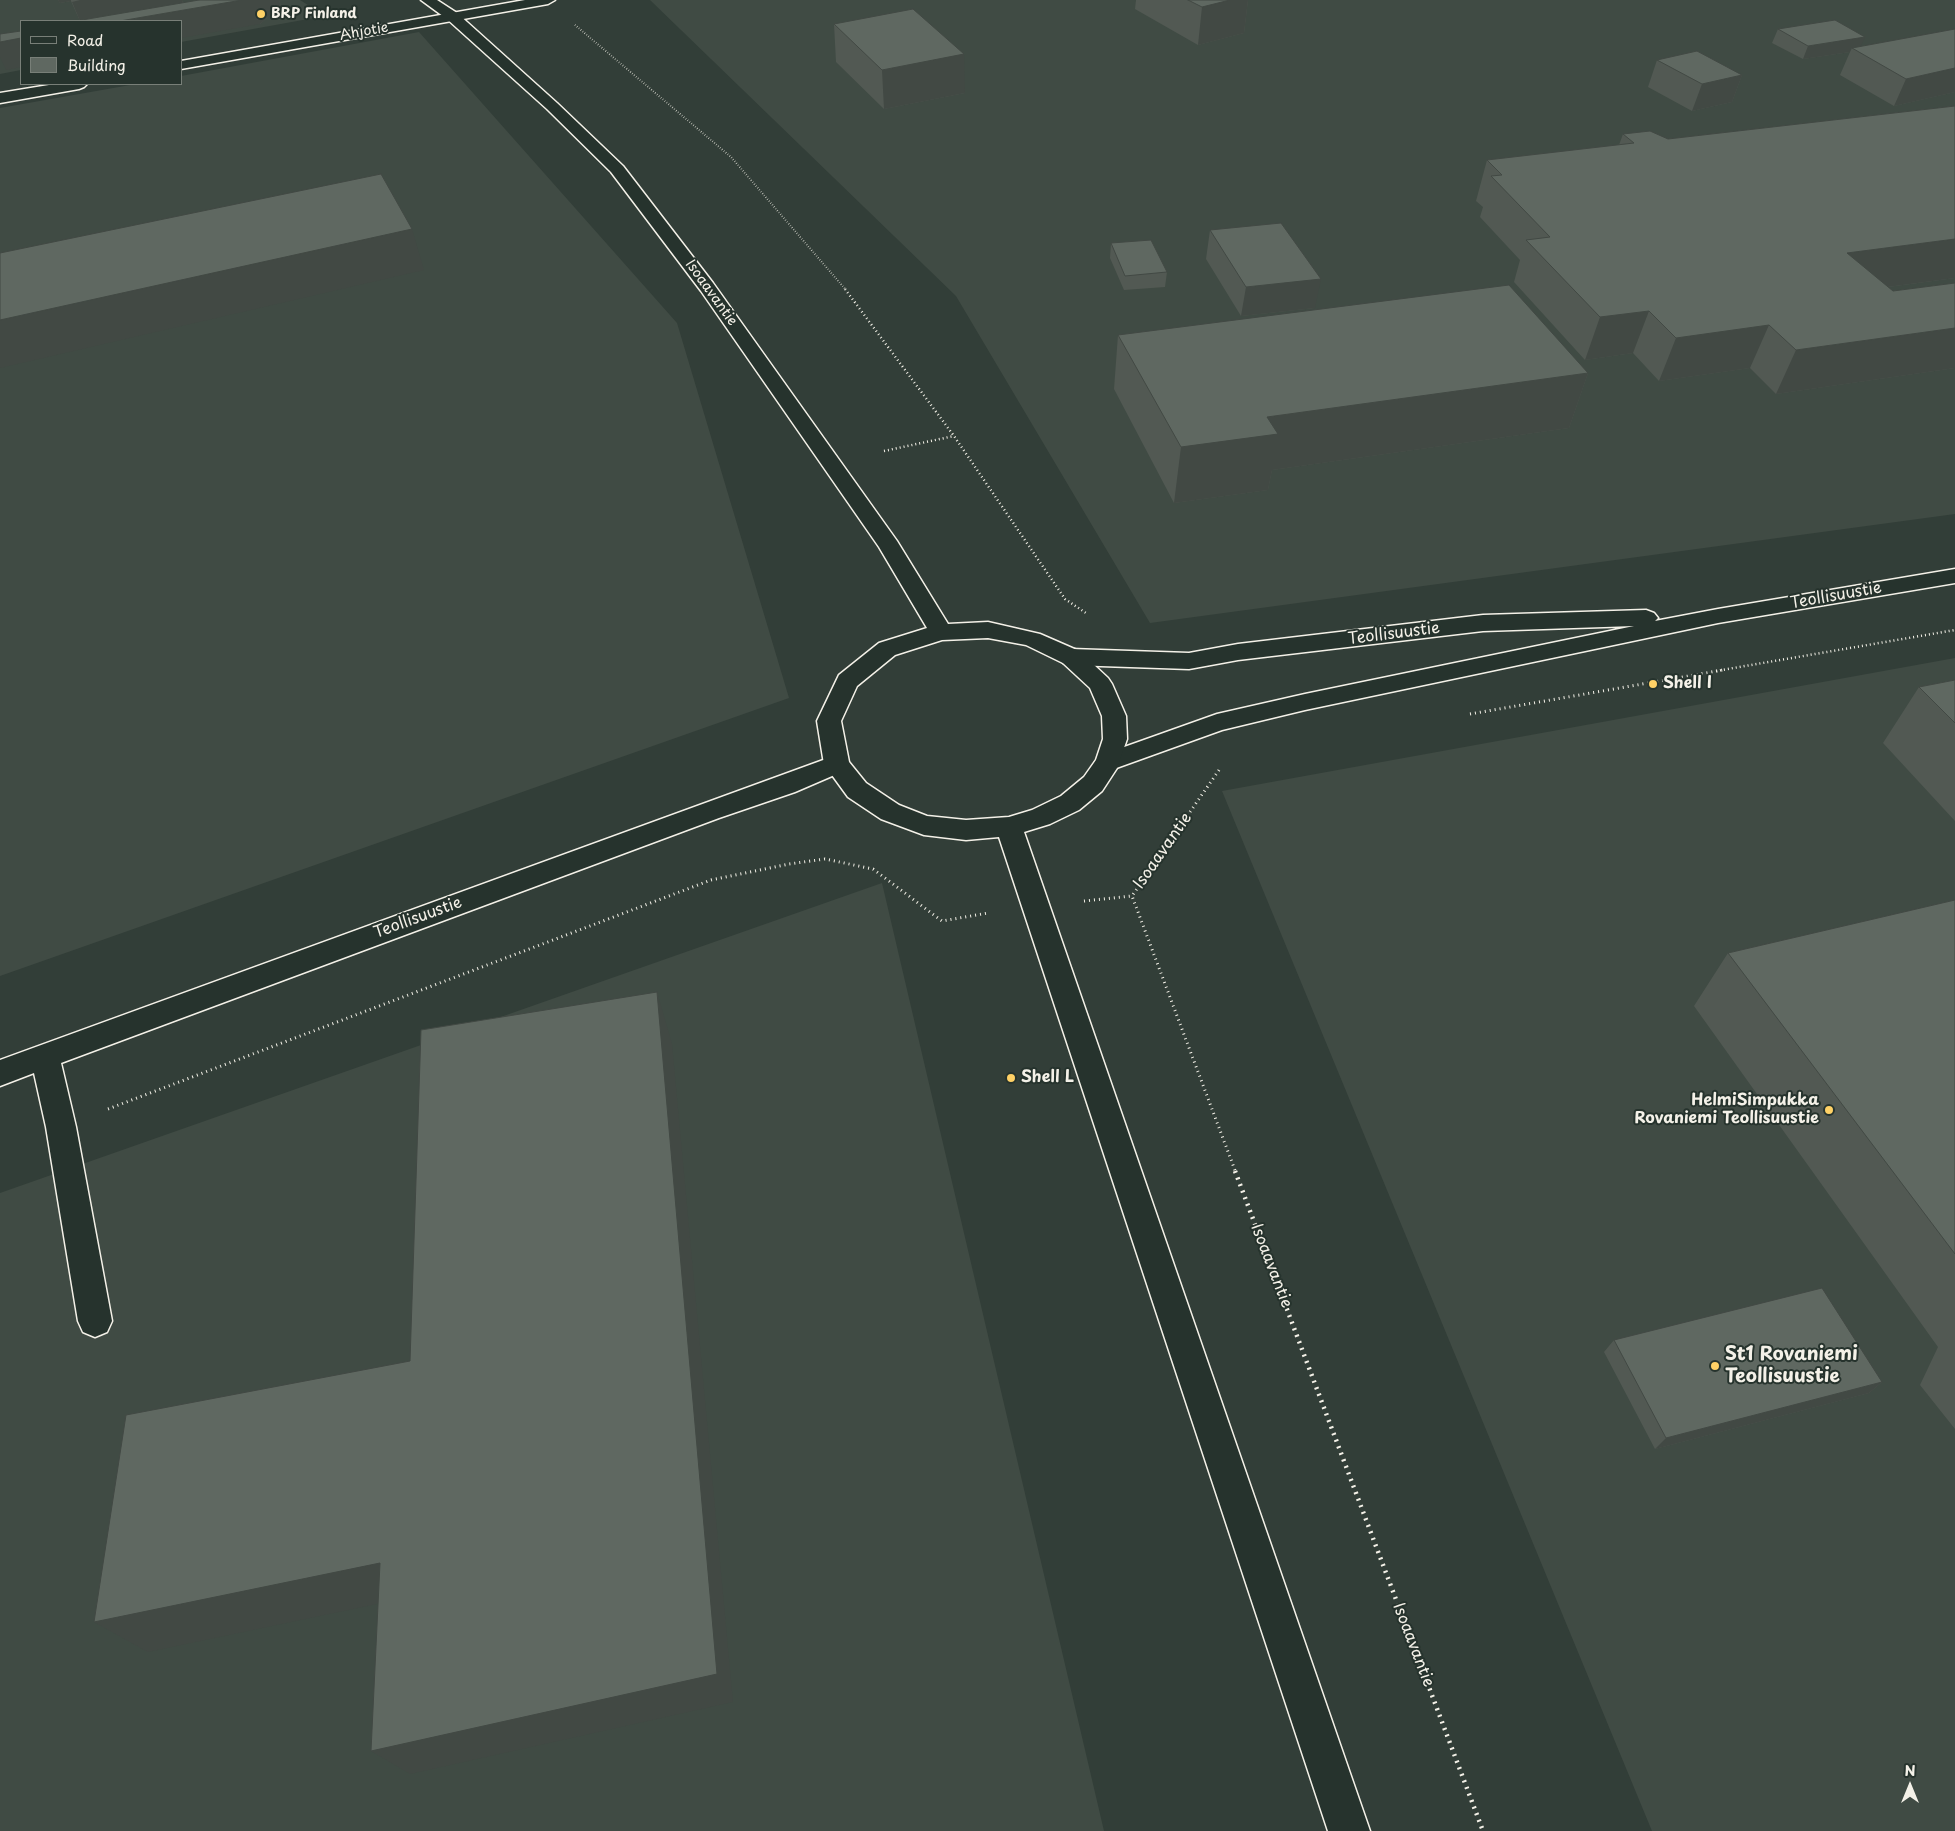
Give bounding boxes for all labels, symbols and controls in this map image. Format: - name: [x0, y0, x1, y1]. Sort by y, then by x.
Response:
- place label: BRP Finland: [271, 6, 357, 22]
- marker: BRP Finland: [255, 8, 267, 20]
- street label: Ahjotie: [338, 19, 390, 45]
- legend: [20, 20, 182, 85]
- text: Road: [67, 28, 103, 51]
- text: Building: [67, 53, 126, 76]
- street label: Isoaavantie: [681, 257, 741, 329]
- street label: Teollisuustie: [1789, 579, 1883, 613]
- street label: Teollisuustie: [1347, 619, 1441, 649]
- place label: Shell I: [1663, 674, 1712, 694]
- marker: Shell I: [1647, 678, 1659, 690]
- street label: Isoaavantie: [1130, 809, 1196, 893]
- street label: Teollisuustie: [371, 893, 465, 943]
- place label: Shell L: [1021, 1068, 1074, 1088]
- marker: Shell L: [1005, 1072, 1017, 1084]
- place label: HelmiSimpukka Rovaniemi Teollisuustie: [1634, 1091, 1819, 1129]
- marker: HelmiSimpukka Rovaniemi Teollisuustie: [1823, 1104, 1835, 1116]
- street label: Isoaavantie: [1246, 1221, 1296, 1311]
- place label: St1 Rovaniemi Teollisuustie: [1725, 1344, 1858, 1388]
- marker: St1 Rovaniemi Teollisuustie: [1709, 1360, 1721, 1372]
- street label: Isoaavantie: [1388, 1600, 1438, 1690]
- text: N: [1904, 1760, 1916, 1781]
- north arrow: [1885, 1761, 1935, 1811]

